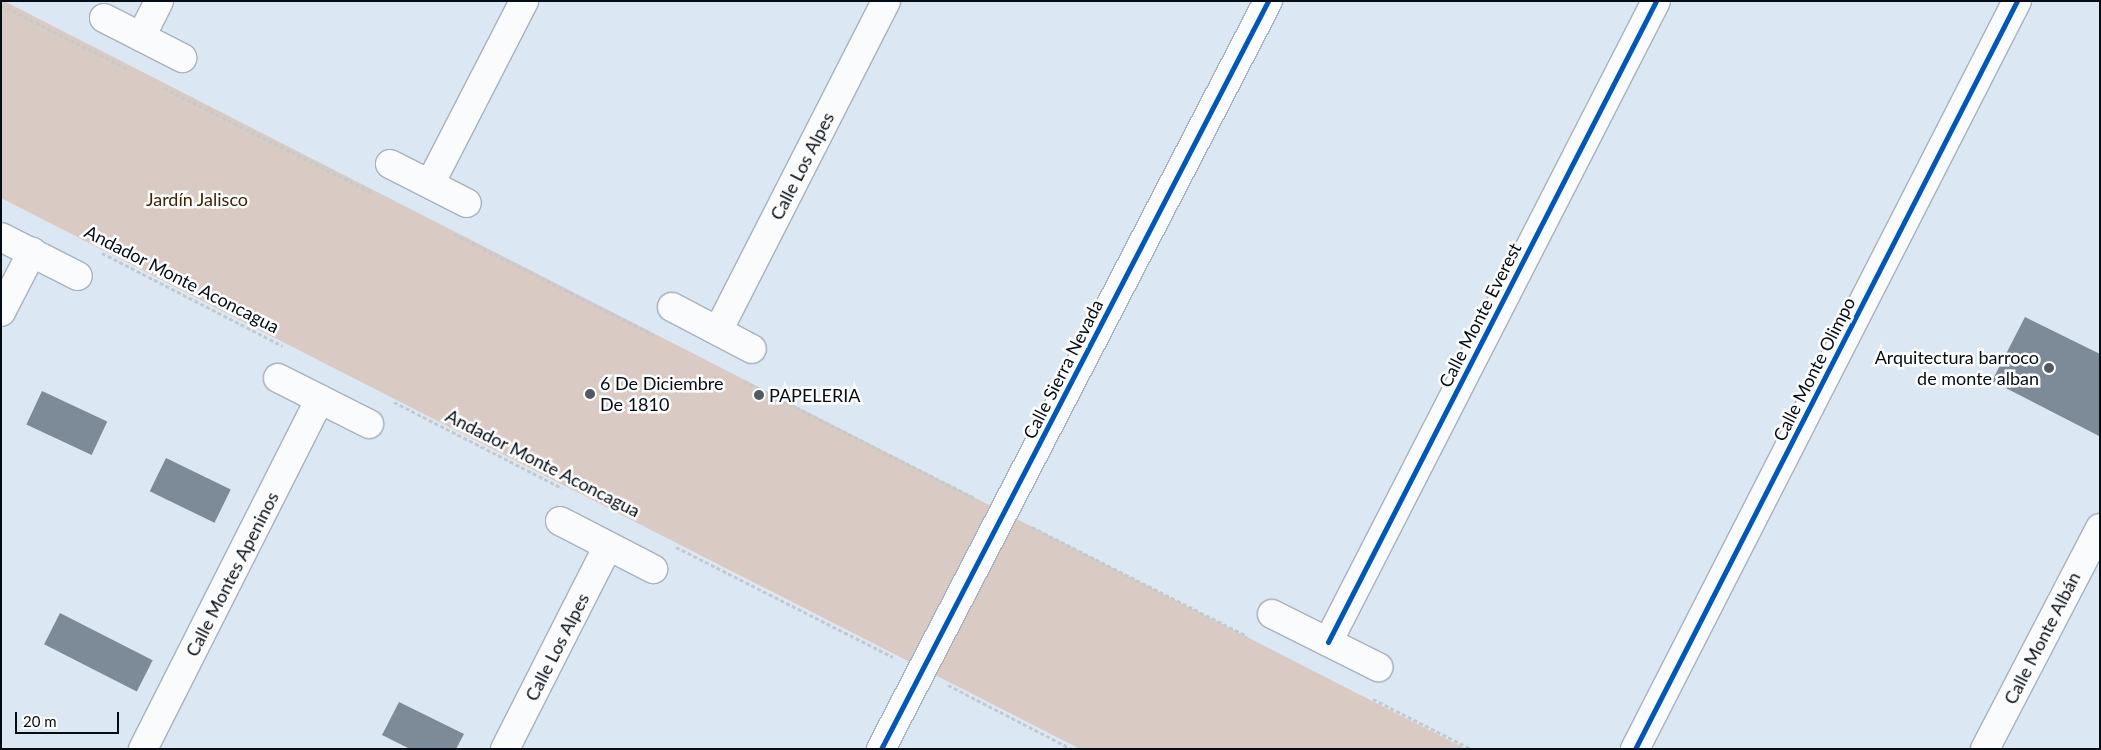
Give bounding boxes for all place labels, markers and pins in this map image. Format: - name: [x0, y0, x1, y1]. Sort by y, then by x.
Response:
- place label: Arquitectura barroco de monte alban: [1875, 347, 2039, 389]
- marker: Arquitectura barroco de monte alban: [2043, 362, 2055, 374]
- place label: 6 De Diciembre De 1810: [600, 373, 724, 416]
- place label: PAPELERIA: [769, 384, 860, 406]
- marker: 6 De Diciembre De 1810: [584, 388, 596, 400]
- marker: PAPELERIA: [753, 389, 765, 401]

